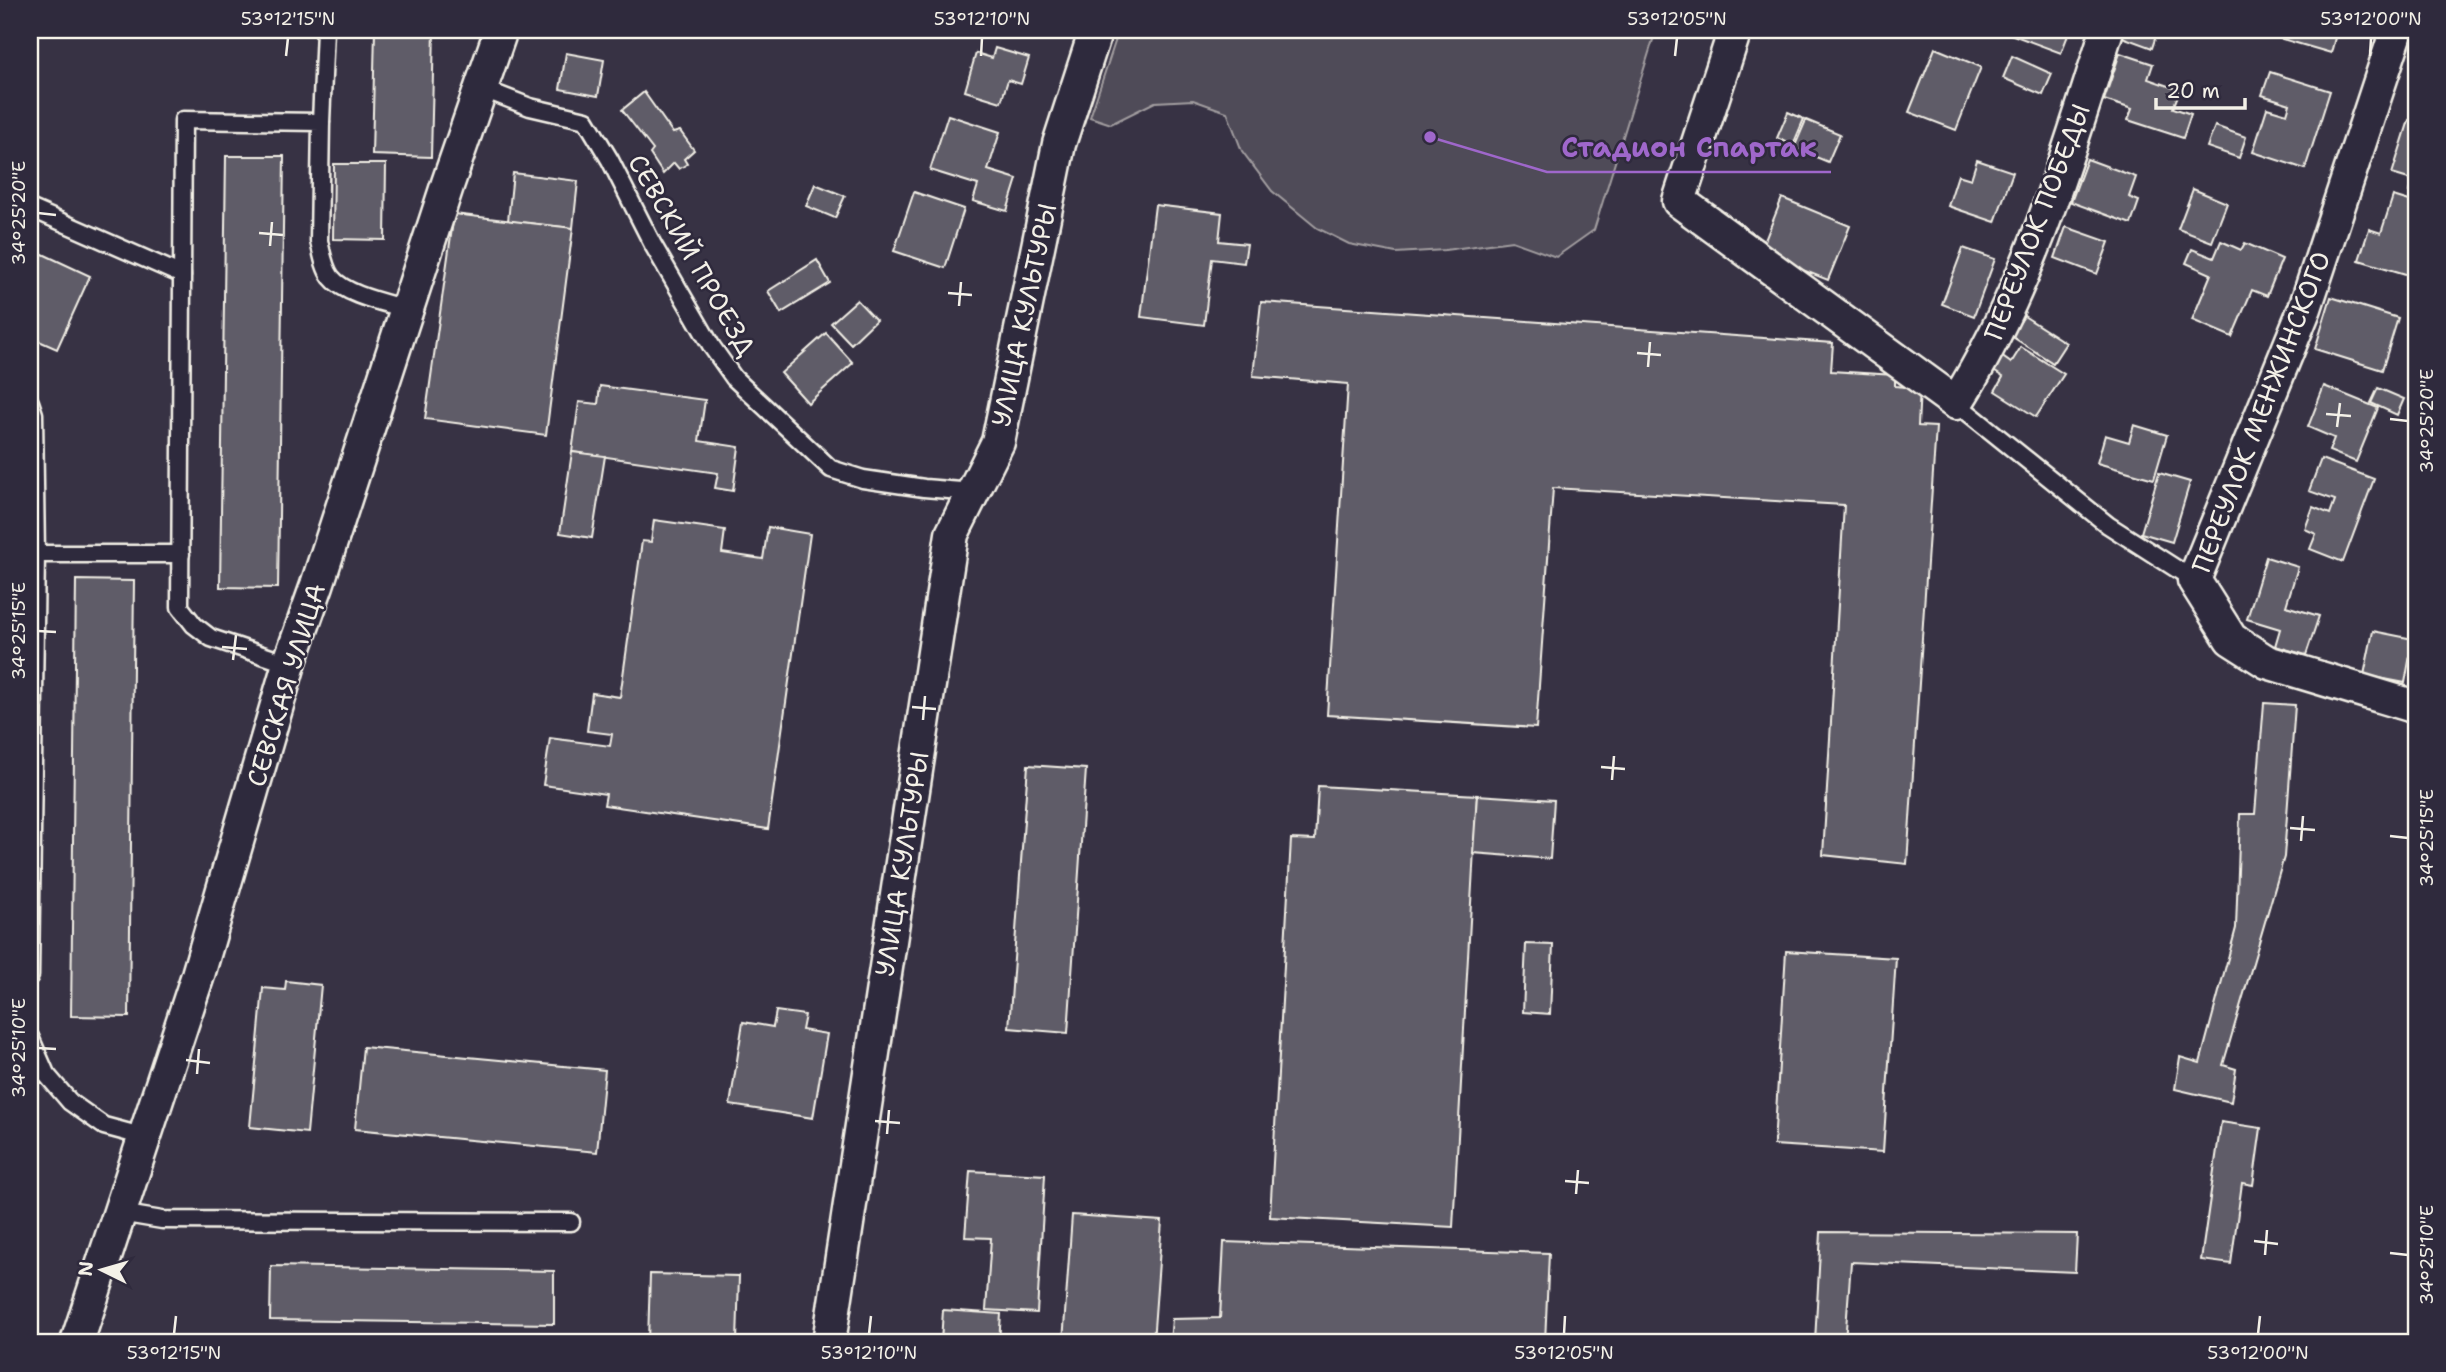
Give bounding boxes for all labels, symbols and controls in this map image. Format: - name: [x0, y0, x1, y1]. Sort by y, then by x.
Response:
- text: 53°12'15"N: [241, 7, 335, 31]
- text: 53°12'10"N: [934, 7, 1030, 31]
- text: 53°12'05"N: [1627, 7, 1727, 31]
- text: 53°12'00"N: [2320, 7, 2422, 31]
- scale bar: [2156, 66, 2245, 110]
- text: 20 m: [2166, 77, 2220, 105]
- street label: ПЕРЕУЛОК ПОБЕДЫ: [1975, 99, 2098, 345]
- callout: Стадион Спартак: [1547, 123, 1831, 172]
- text: Стадион Спартак: [1561, 128, 1817, 166]
- street label: СЕВСКИЙ ПРОЕЗД: [620, 147, 765, 362]
- text: 34°25'20"E: [7, 161, 31, 265]
- street label: УЛИЦА КУЛЬТУРЫ: [983, 200, 1064, 430]
- street label: ПЕРЕУЛОК МЕНЖИНСКОГО: [2183, 246, 2338, 578]
- text: 34°25'20"E: [2415, 369, 2439, 473]
- street label: СЕВСКАЯ УЛИЦА: [238, 579, 333, 791]
- text: 34°25'15"E: [7, 582, 31, 680]
- street label: УЛИЦА КУЛЬТУРЫ: [866, 749, 937, 979]
- text: 34°25'15"E: [2415, 789, 2439, 887]
- text: 34°25'10"E: [7, 998, 31, 1098]
- text: 34°25'10"E: [2415, 1205, 2439, 1305]
- north arrow: [66, 1236, 136, 1306]
- text: N: [72, 1260, 99, 1277]
- text: 53°12'15"N: [127, 1341, 221, 1365]
- text: 53°12'10"N: [821, 1341, 917, 1365]
- text: 53°12'05"N: [1514, 1341, 1614, 1365]
- text: 53°12'00"N: [2207, 1341, 2309, 1365]

